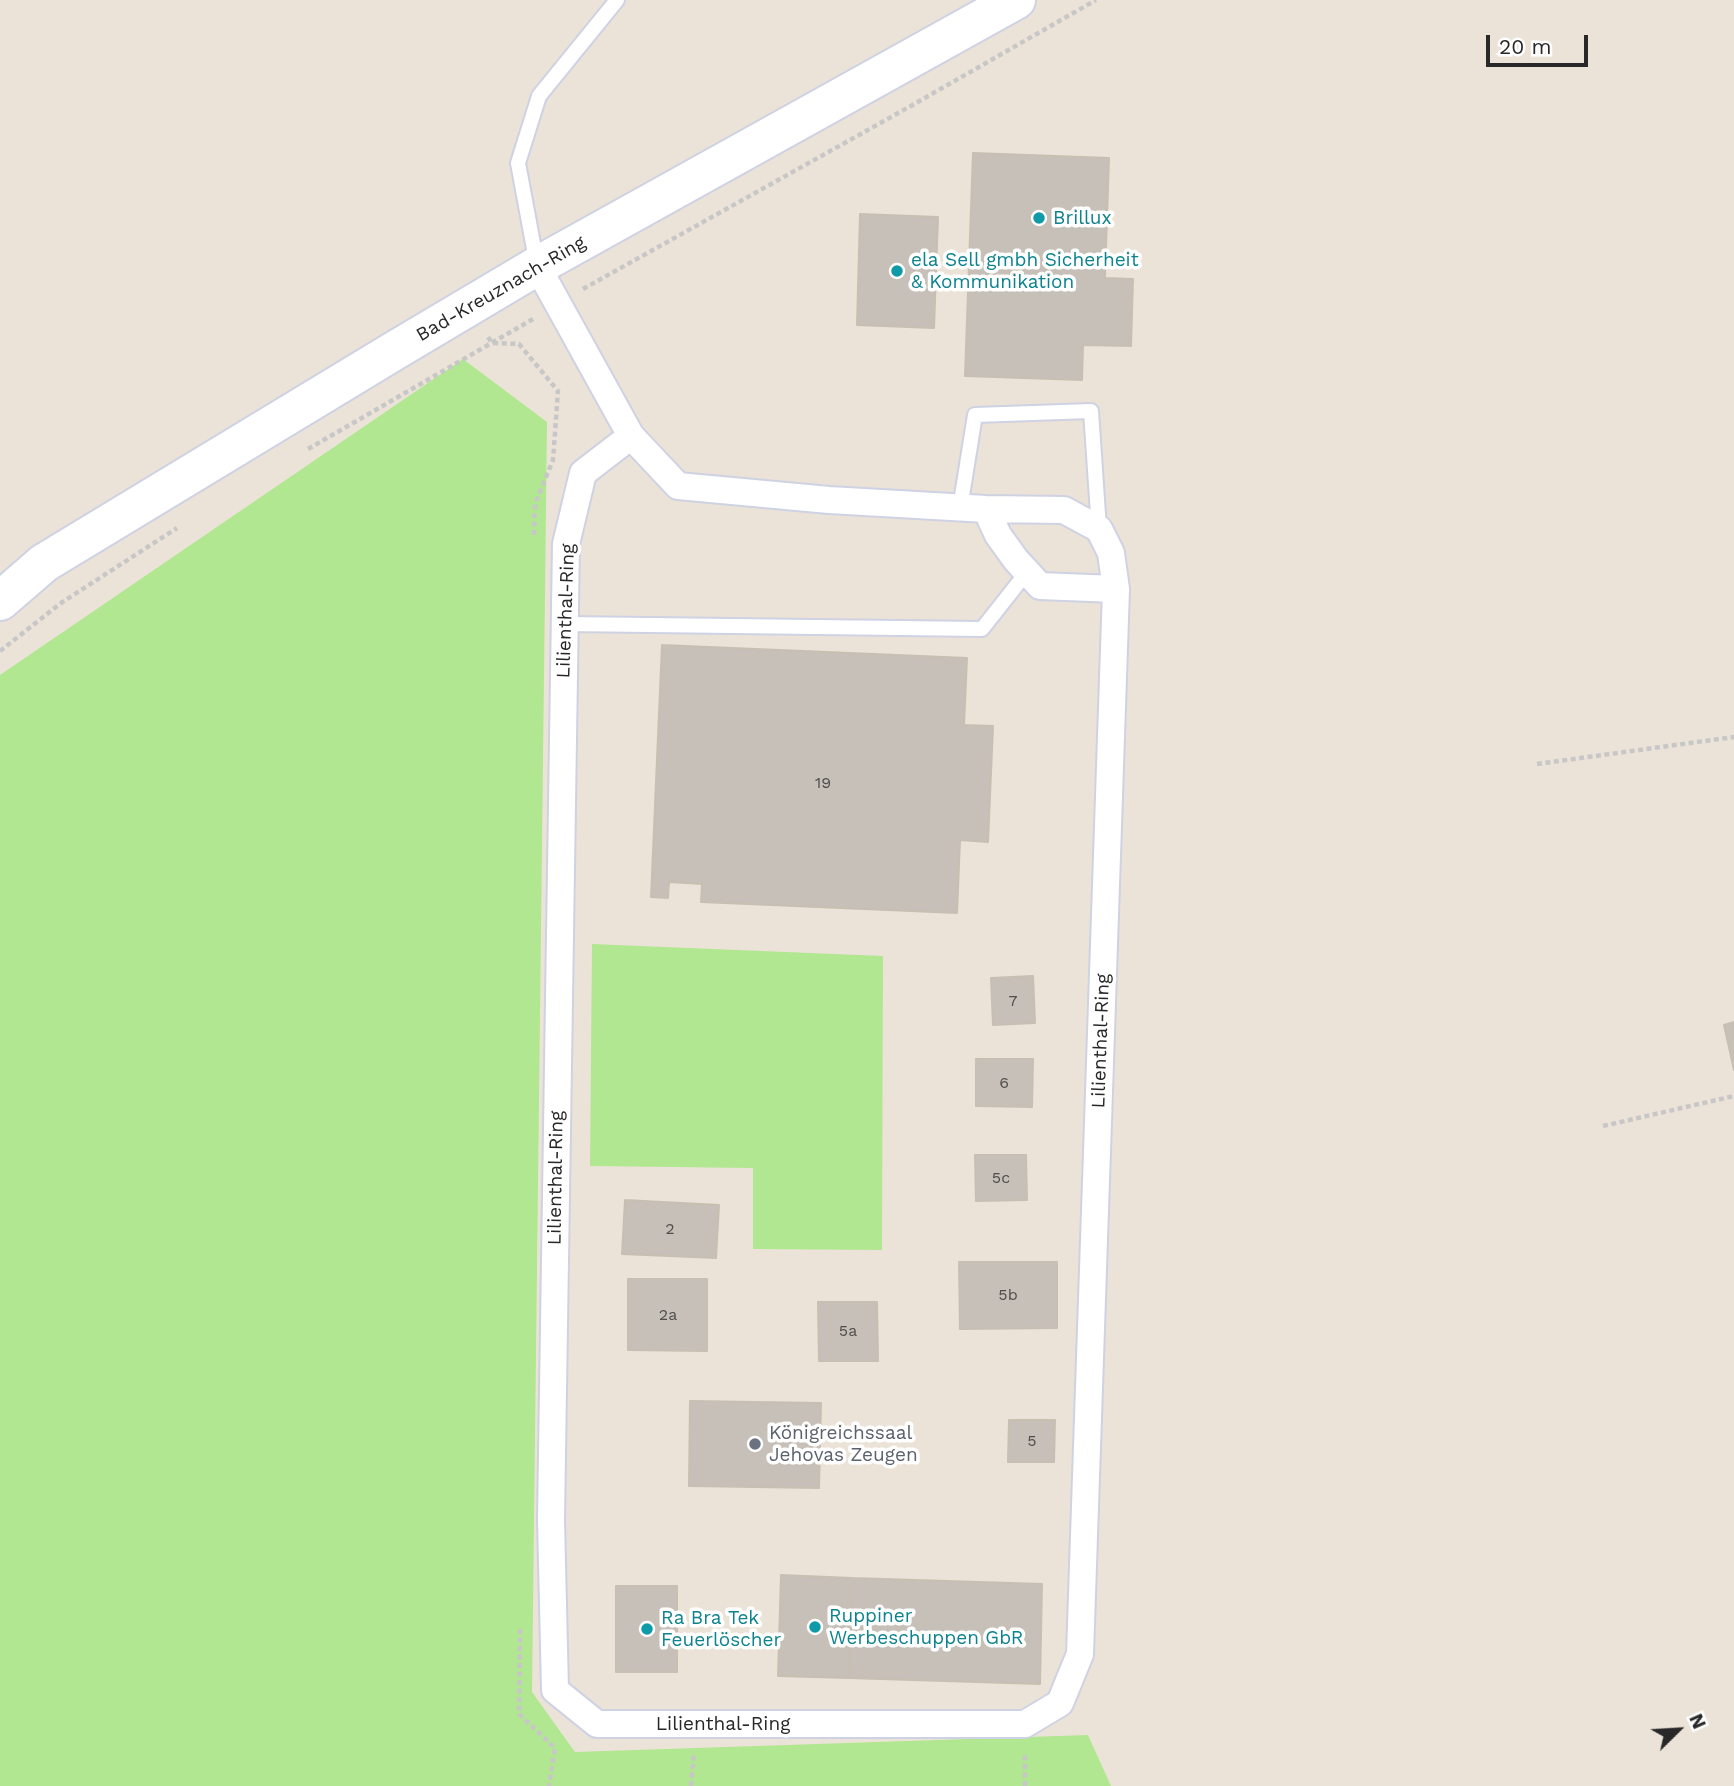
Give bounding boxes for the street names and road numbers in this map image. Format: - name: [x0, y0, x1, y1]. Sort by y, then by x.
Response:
- street label: Bad-Kreuznach-Ring: [412, 231, 590, 347]
- street label: Lilienthal-Ring: [552, 543, 580, 679]
- street label: Lilienthal-Ring: [1087, 973, 1115, 1109]
- street label: Lilienthal-Ring: [543, 1111, 569, 1245]
- street label: Lilienthal-Ring: [656, 1713, 790, 1735]

